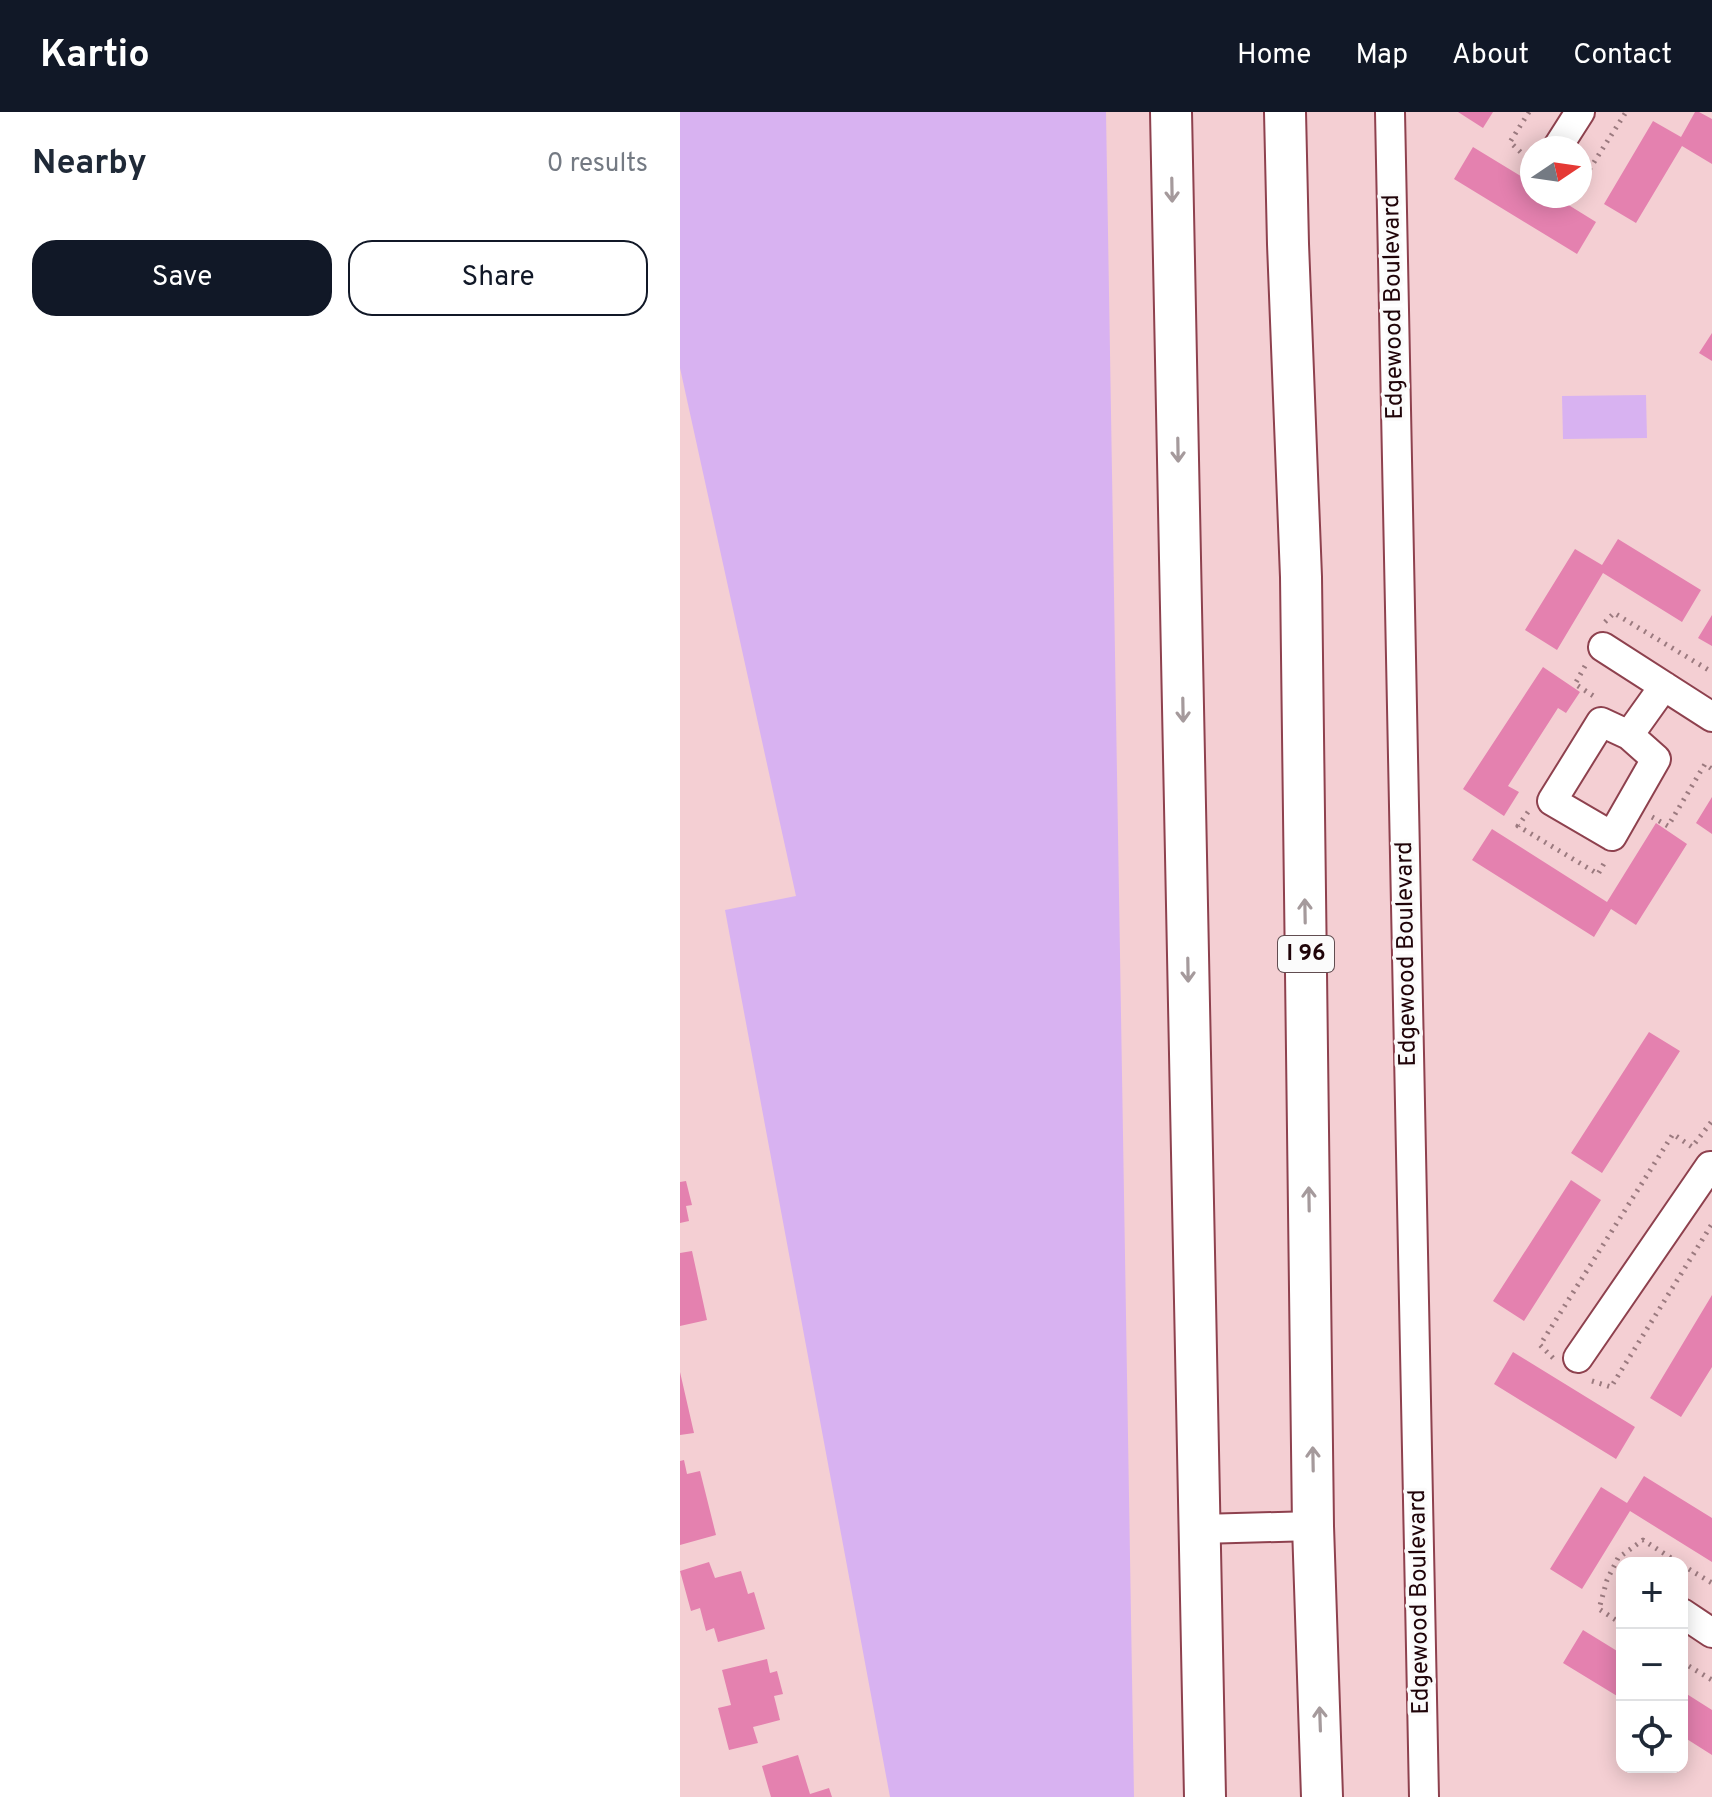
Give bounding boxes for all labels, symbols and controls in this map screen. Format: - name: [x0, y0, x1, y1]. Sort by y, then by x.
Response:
- text: Kartio: [40, 32, 150, 81]
- text: Home: [1237, 38, 1311, 74]
- text: Map: [1355, 38, 1408, 74]
- text: About: [1452, 38, 1529, 74]
- text: Contact: [1573, 38, 1672, 74]
- north arrow: [1520, 136, 1592, 208]
- text: Nearby: [32, 143, 147, 186]
- text: 0 results: [547, 148, 648, 181]
- one-way arrow: [1165, 176, 1180, 203]
- street label: Edgewood Boulevard: [1377, 194, 1411, 420]
- button: Save: [32, 240, 332, 316]
- button: Share: [348, 240, 648, 316]
- one-way arrow: [1170, 436, 1185, 463]
- one-way arrow: [1175, 696, 1191, 723]
- street label: Edgewood Boulevard: [1390, 841, 1424, 1067]
- one-way arrow: [1297, 898, 1313, 925]
- road number: I 96: [1278, 936, 1334, 972]
- one-way arrow: [1181, 956, 1196, 983]
- one-way arrow: [1301, 1186, 1317, 1213]
- one-way arrow: [1305, 1446, 1320, 1473]
- street label: Edgewood Boulevard: [1403, 1489, 1437, 1715]
- map controls: [1616, 1557, 1688, 1773]
- button: +: [1616, 1557, 1688, 1629]
- button: −: [1616, 1629, 1688, 1701]
- button: locate: [1616, 1701, 1688, 1773]
- one-way arrow: [1312, 1706, 1327, 1733]

